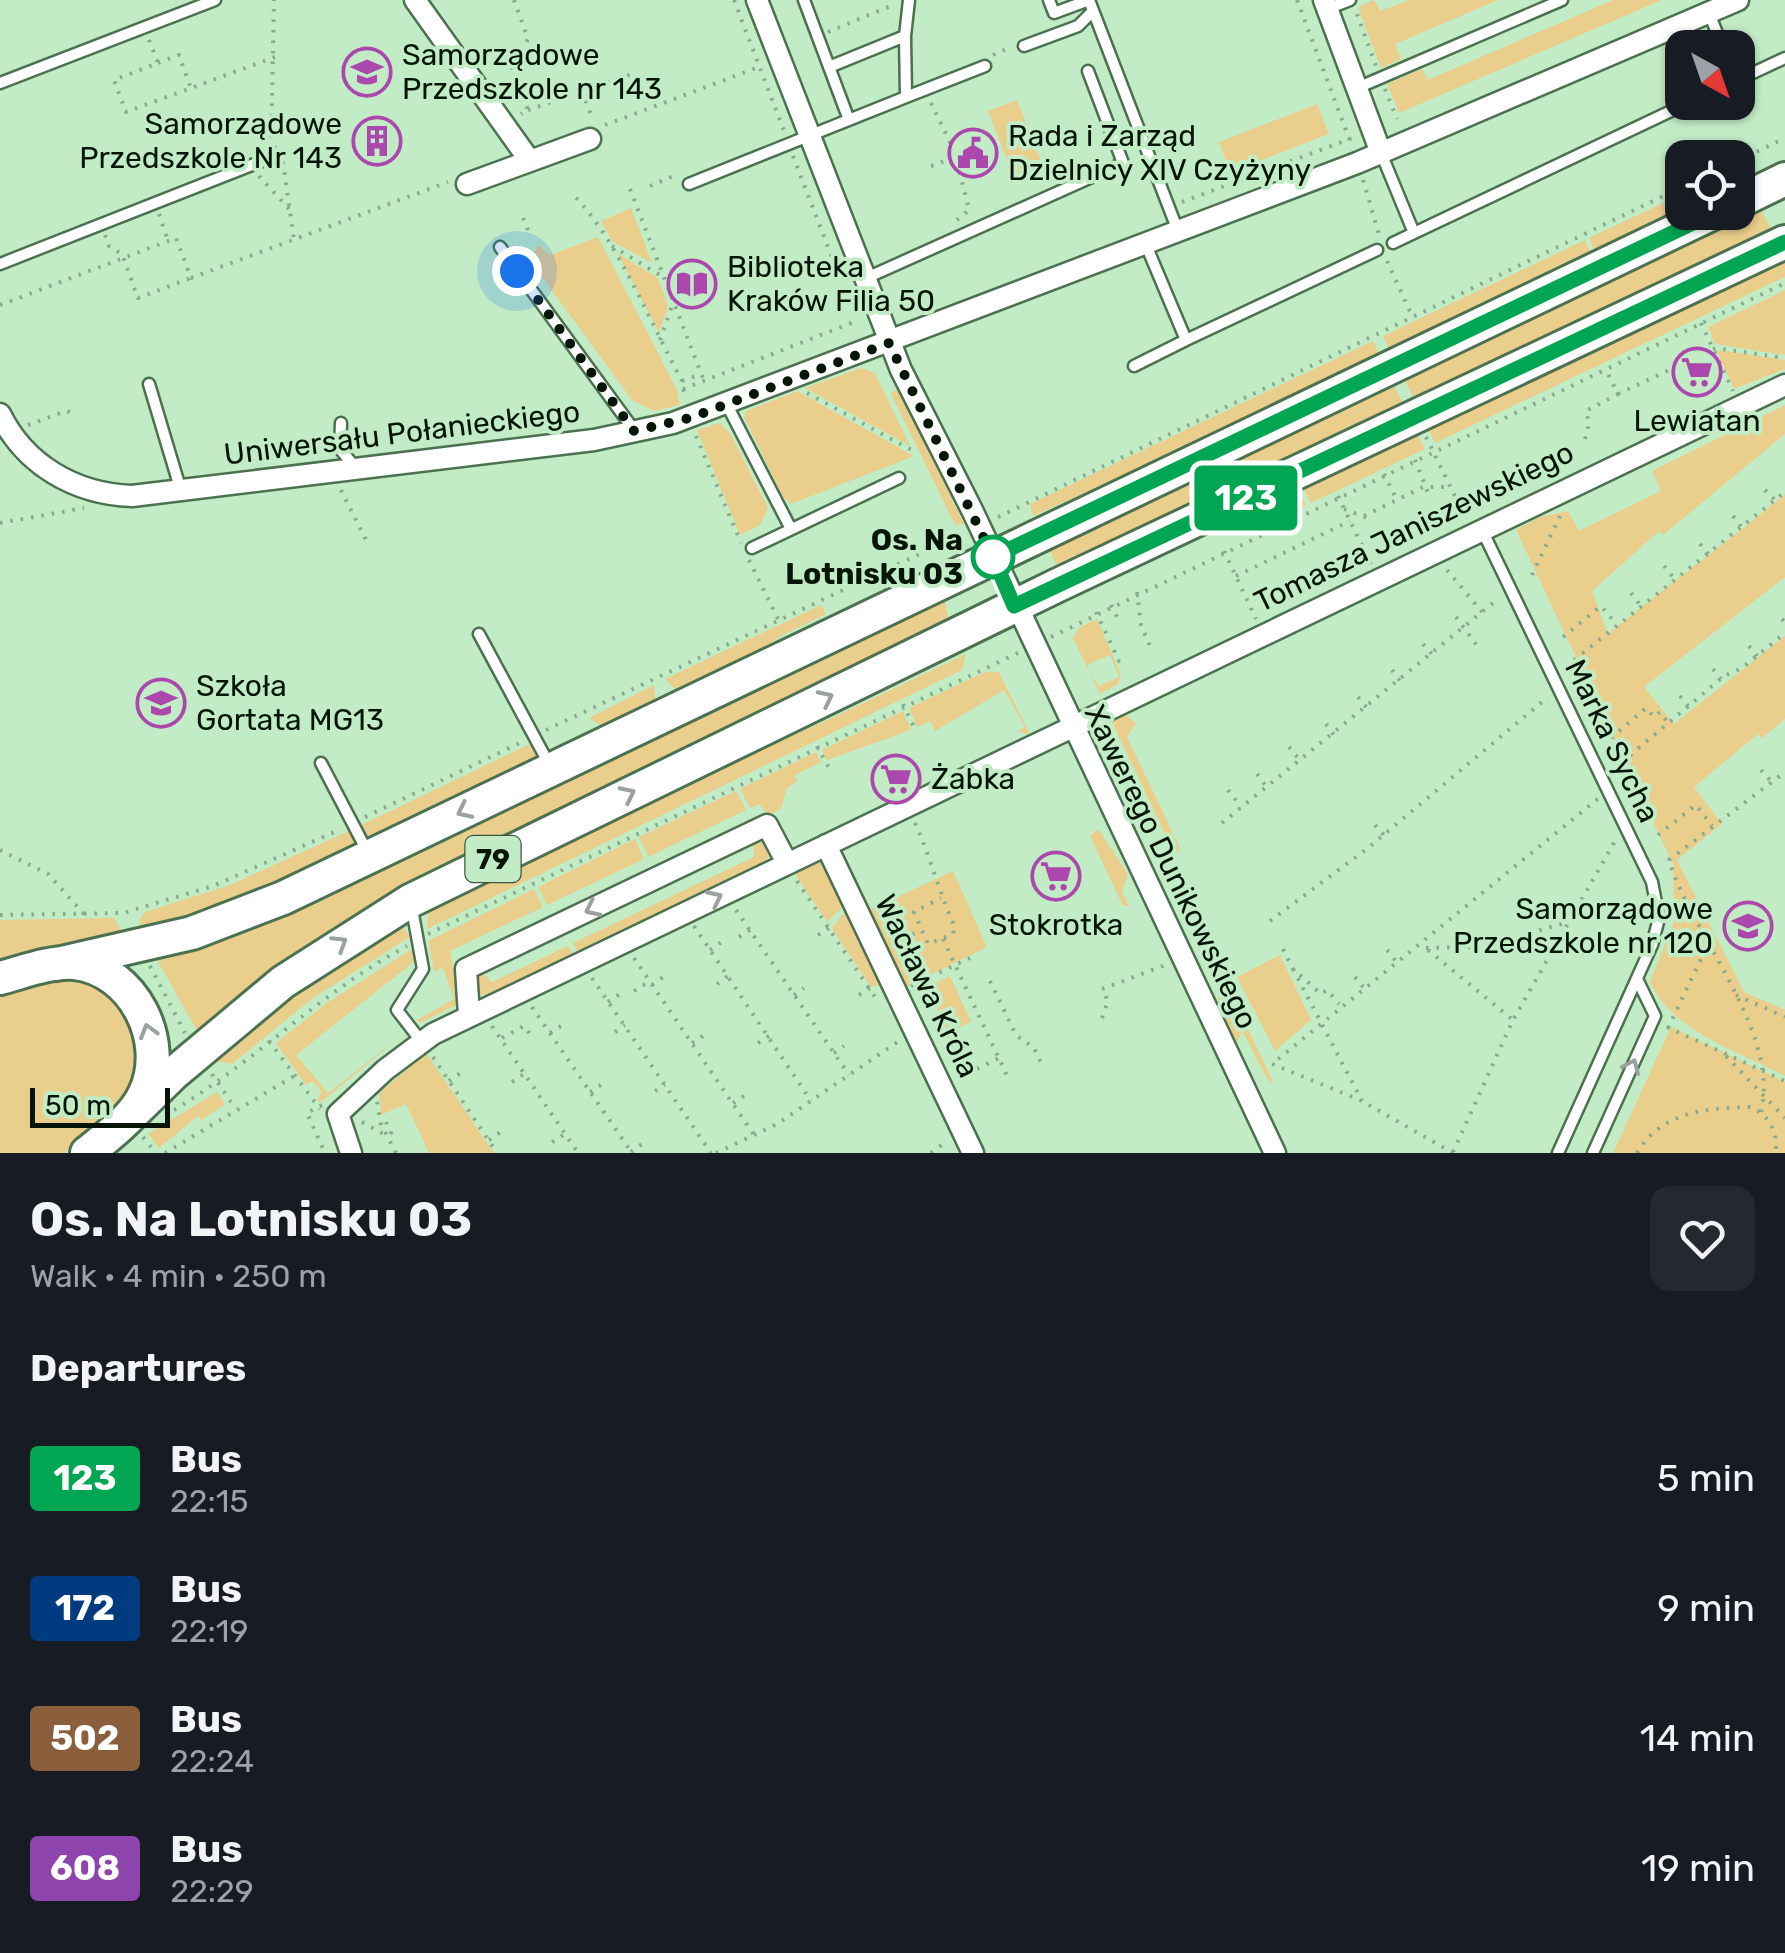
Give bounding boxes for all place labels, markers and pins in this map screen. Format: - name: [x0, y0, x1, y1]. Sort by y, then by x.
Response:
- place label: Samorządowe Przedszkole nr 143: [402, 37, 662, 107]
- school or university icon: Samorządowe Przedszkole nr 143: [341, 46, 393, 98]
- place label: Samorządowe Przedszkole Nr 143: [79, 106, 342, 176]
- building icon: Samorządowe Przedszkole Nr 143: [351, 115, 403, 167]
- place label: Rada i Zarząd Dzielnicy XIV Czyżyny: [1008, 118, 1311, 188]
- public building icon: Rada i Zarząd Dzielnicy XIV Czyżyny: [947, 127, 999, 179]
- place label: Biblioteka Kraków Filia 50: [727, 249, 935, 319]
- library icon: Biblioteka Kraków Filia 50: [666, 258, 718, 310]
- supermarket icon: Lewiatan: [1671, 346, 1723, 398]
- place label: Lewiatan: [1633, 403, 1761, 439]
- place label: Os. Na Lotnisku 03: [785, 522, 963, 592]
- marker: Os. Na Lotnisku 03: [972, 536, 1014, 578]
- place label: Szkoła Gortata MG13: [196, 668, 384, 738]
- school or university icon: Szkoła Gortata MG13: [135, 677, 187, 729]
- supermarket icon: Żabka: [870, 753, 922, 805]
- place label: Żabka: [931, 761, 1015, 797]
- supermarket icon: Stokrotka: [1030, 850, 1082, 902]
- place label: Samorządowe Przedszkole nr 120: [1453, 891, 1713, 961]
- school or university icon: Samorządowe Przedszkole nr 120: [1722, 900, 1774, 952]
- place label: Stokrotka: [989, 907, 1123, 943]

